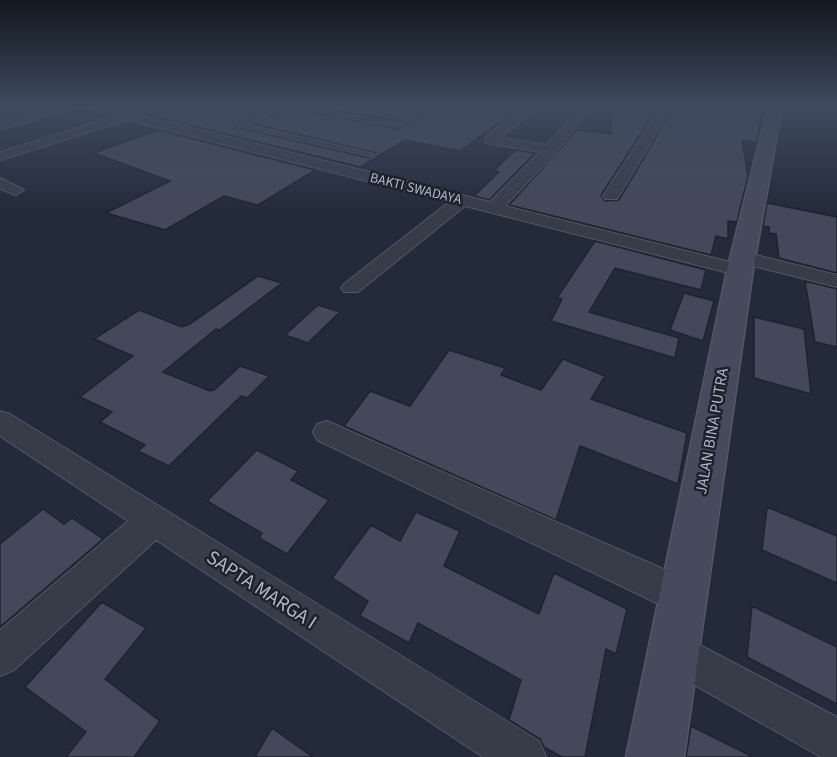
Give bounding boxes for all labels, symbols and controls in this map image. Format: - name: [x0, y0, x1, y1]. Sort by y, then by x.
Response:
- street label: BAKTI SWADAYA: [368, 168, 464, 210]
- street label: JALAN BINA PUTRA: [690, 366, 734, 496]
- street label: SAPTA MARGA I: [201, 544, 322, 636]

